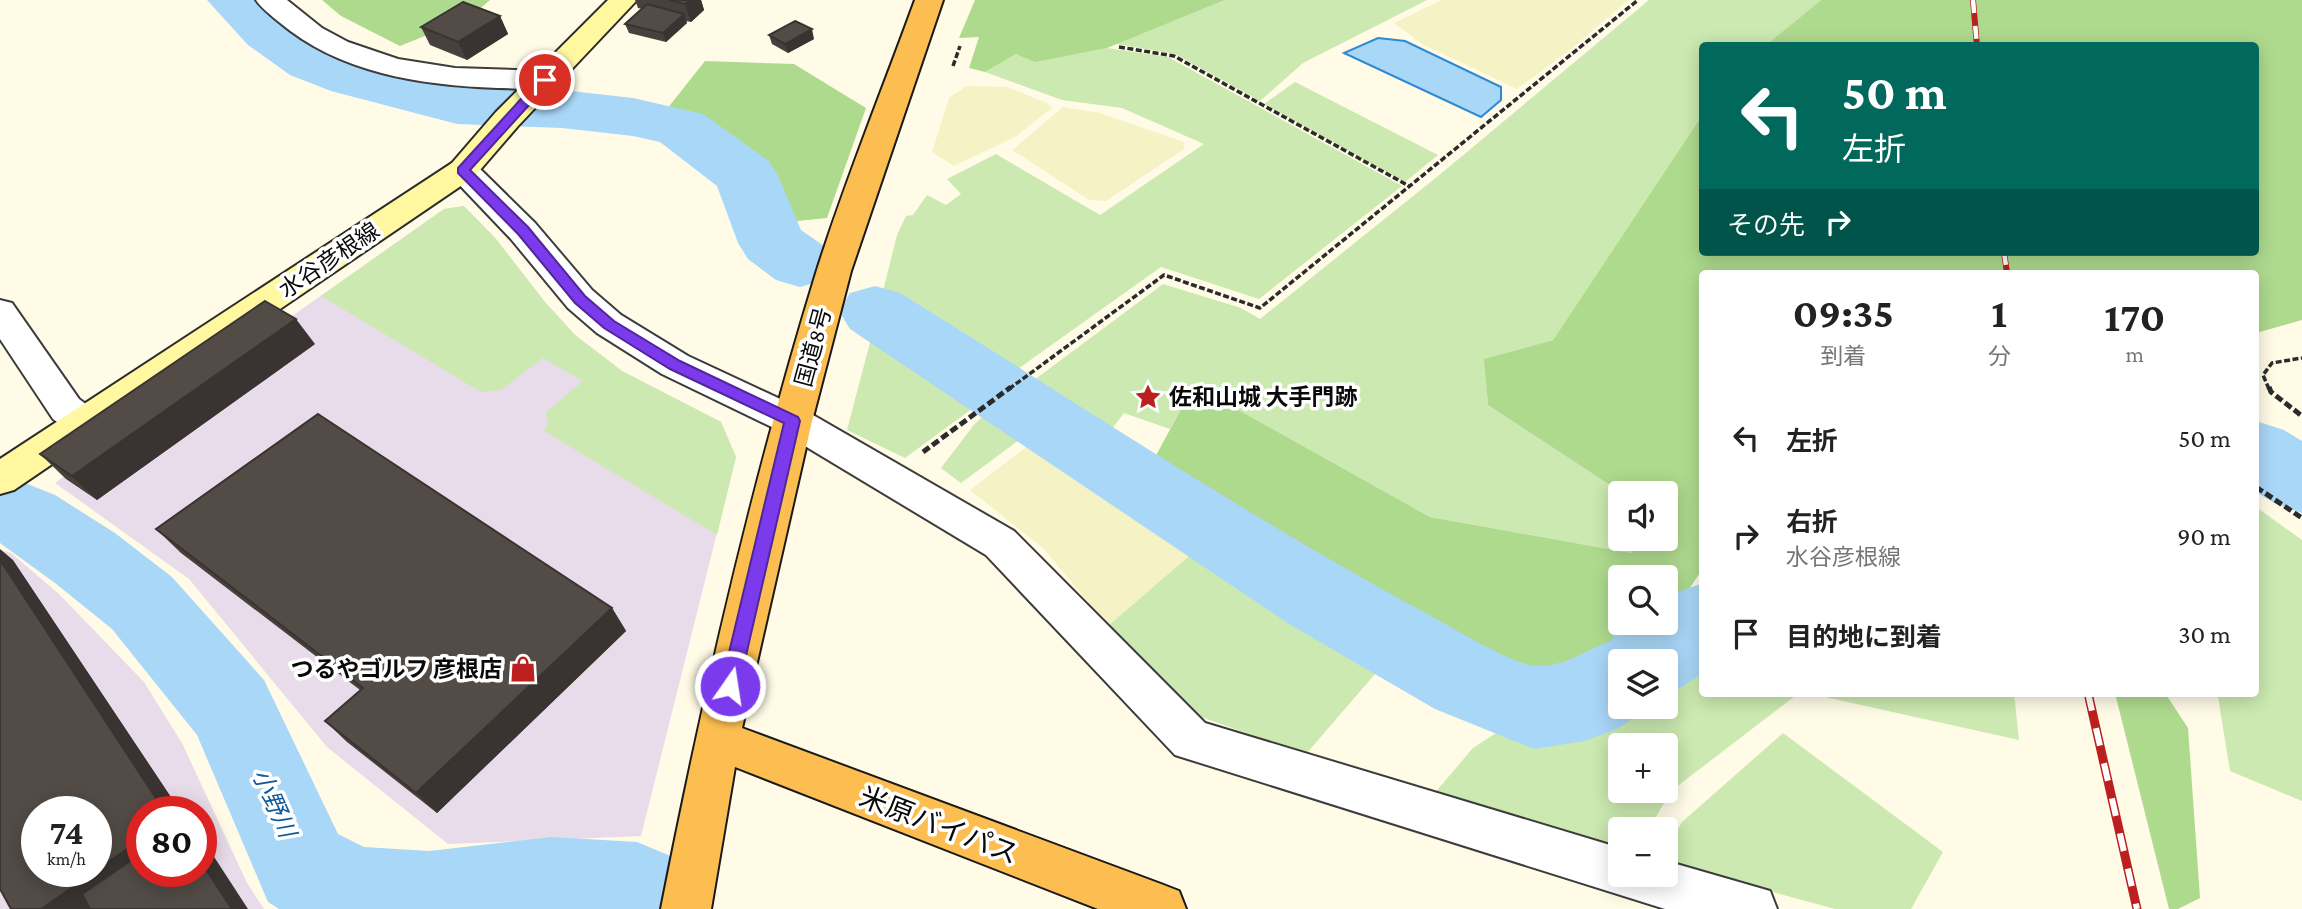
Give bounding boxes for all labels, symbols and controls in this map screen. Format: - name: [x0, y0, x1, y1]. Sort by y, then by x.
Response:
- pin: [515, 50, 575, 110]
- icon: arrive: [526, 61, 564, 99]
- text: 50 m: [1842, 65, 1947, 120]
- icon: left: [1727, 70, 1818, 161]
- text: 左折: [1842, 131, 1906, 167]
- icon: right: [1819, 203, 1857, 241]
- text: その先: [1727, 211, 1805, 240]
- street label: 水谷彦根線: [274, 217, 384, 303]
- text: 09:35: [1793, 289, 1894, 336]
- text: 1: [1991, 289, 2007, 336]
- text: 170: [2104, 293, 2165, 340]
- street label: 国道8号: [790, 304, 836, 390]
- text: m: [2126, 341, 2144, 367]
- text: 到着: [1820, 343, 1866, 369]
- text: 分: [1988, 343, 2011, 369]
- place icon: 佐和山城 大手門跡: [1133, 382, 1163, 412]
- place label: 佐和山城 大手門跡: [1169, 384, 1357, 410]
- icon: left: [1727, 419, 1765, 457]
- text: 50 m: [2178, 424, 2231, 453]
- text: 左折: [1786, 427, 1838, 456]
- map controls: [1608, 481, 1678, 887]
- button: sound: [1608, 481, 1678, 551]
- text: 右折: [1786, 508, 1838, 537]
- icon: right: [1727, 517, 1765, 555]
- text: 90 m: [2177, 522, 2231, 551]
- text: 水谷彦根線: [1786, 544, 1901, 570]
- button: search: [1608, 565, 1678, 635]
- icon: arrive: [1727, 615, 1765, 653]
- text: 30 m: [2178, 620, 2231, 649]
- text: 目的地に到着: [1786, 623, 1942, 652]
- position arrow: [693, 649, 767, 723]
- button: layers: [1608, 649, 1678, 719]
- shop icon: つるやゴルフ 彦根店: [508, 654, 538, 684]
- place label: つるやゴルフ 彦根店: [291, 656, 502, 682]
- button: +: [1608, 733, 1678, 803]
- water label: 小野川: [247, 764, 303, 844]
- street label: 米原バイパス: [855, 781, 1023, 870]
- speed limit sign: 80: [126, 796, 217, 887]
- text: 74: [49, 813, 84, 852]
- button: −: [1608, 817, 1678, 887]
- text: km/h: [47, 849, 86, 869]

